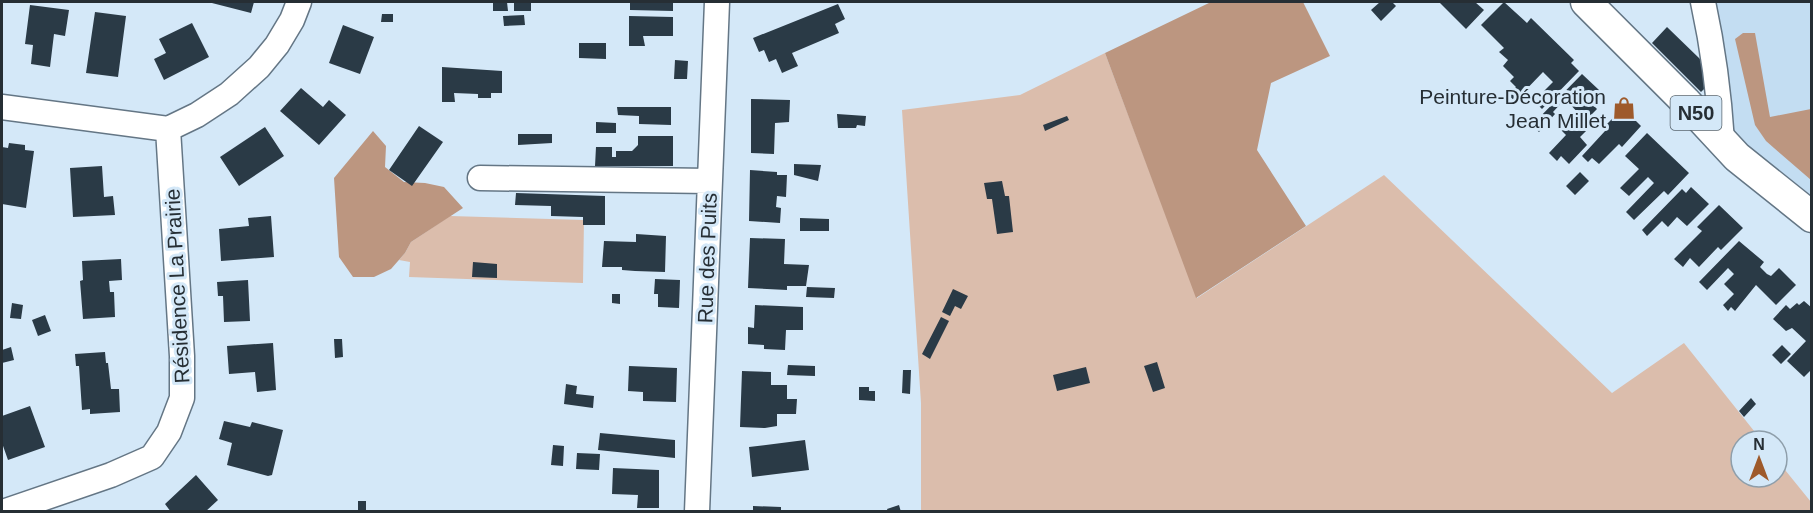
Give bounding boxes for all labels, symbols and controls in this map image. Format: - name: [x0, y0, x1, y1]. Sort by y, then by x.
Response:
- place label: Peinture-Décoration Jean Millet: [1419, 85, 1606, 132]
- shop icon: Peinture-Décoration Jean Millet: [1611, 95, 1637, 121]
- road number: N50: [1670, 96, 1722, 130]
- street label: Résidence La Prairie: [160, 188, 194, 384]
- street label: Rue des Puits: [693, 192, 721, 324]
- north arrow: [1729, 429, 1789, 489]
- text: N: [1753, 436, 1765, 453]

